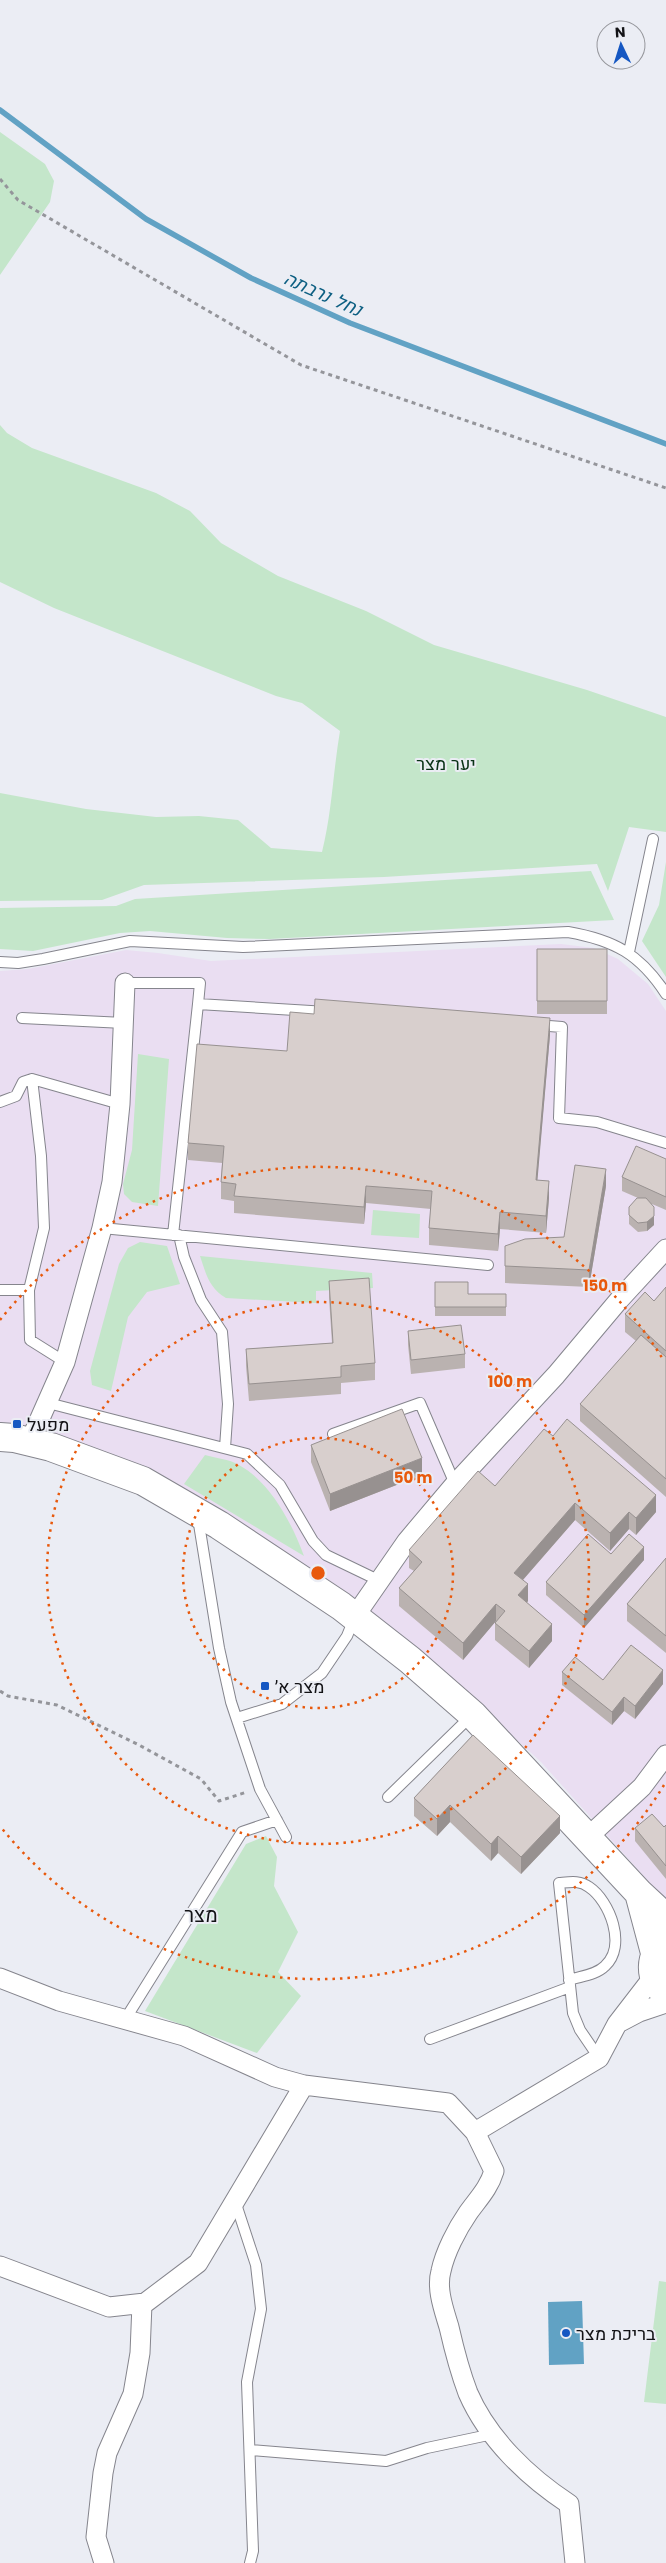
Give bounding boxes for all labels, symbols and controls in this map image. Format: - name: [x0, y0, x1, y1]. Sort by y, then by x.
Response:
- north arrow: [596, 20, 646, 70]
- text: N: [614, 22, 626, 42]
- water label: נחל נרבתה: [280, 265, 367, 324]
- park label: יער מצר: [416, 751, 476, 776]
- text: 150 m: [583, 1275, 627, 1296]
- text: 100 m: [488, 1371, 532, 1392]
- place label: מפעל: [27, 1412, 69, 1437]
- marker: מפעל: [11, 1418, 23, 1430]
- text: 50 m: [394, 1467, 432, 1488]
- centre of rings: [309, 1564, 327, 1582]
- place label: מצר א׳: [275, 1674, 324, 1699]
- marker: מצר א׳: [259, 1680, 271, 1692]
- district label: מצר: [184, 1901, 218, 1929]
- place label: בריכת מצר: [576, 2321, 656, 2346]
- marker: בריכת מצר: [560, 2327, 572, 2339]

